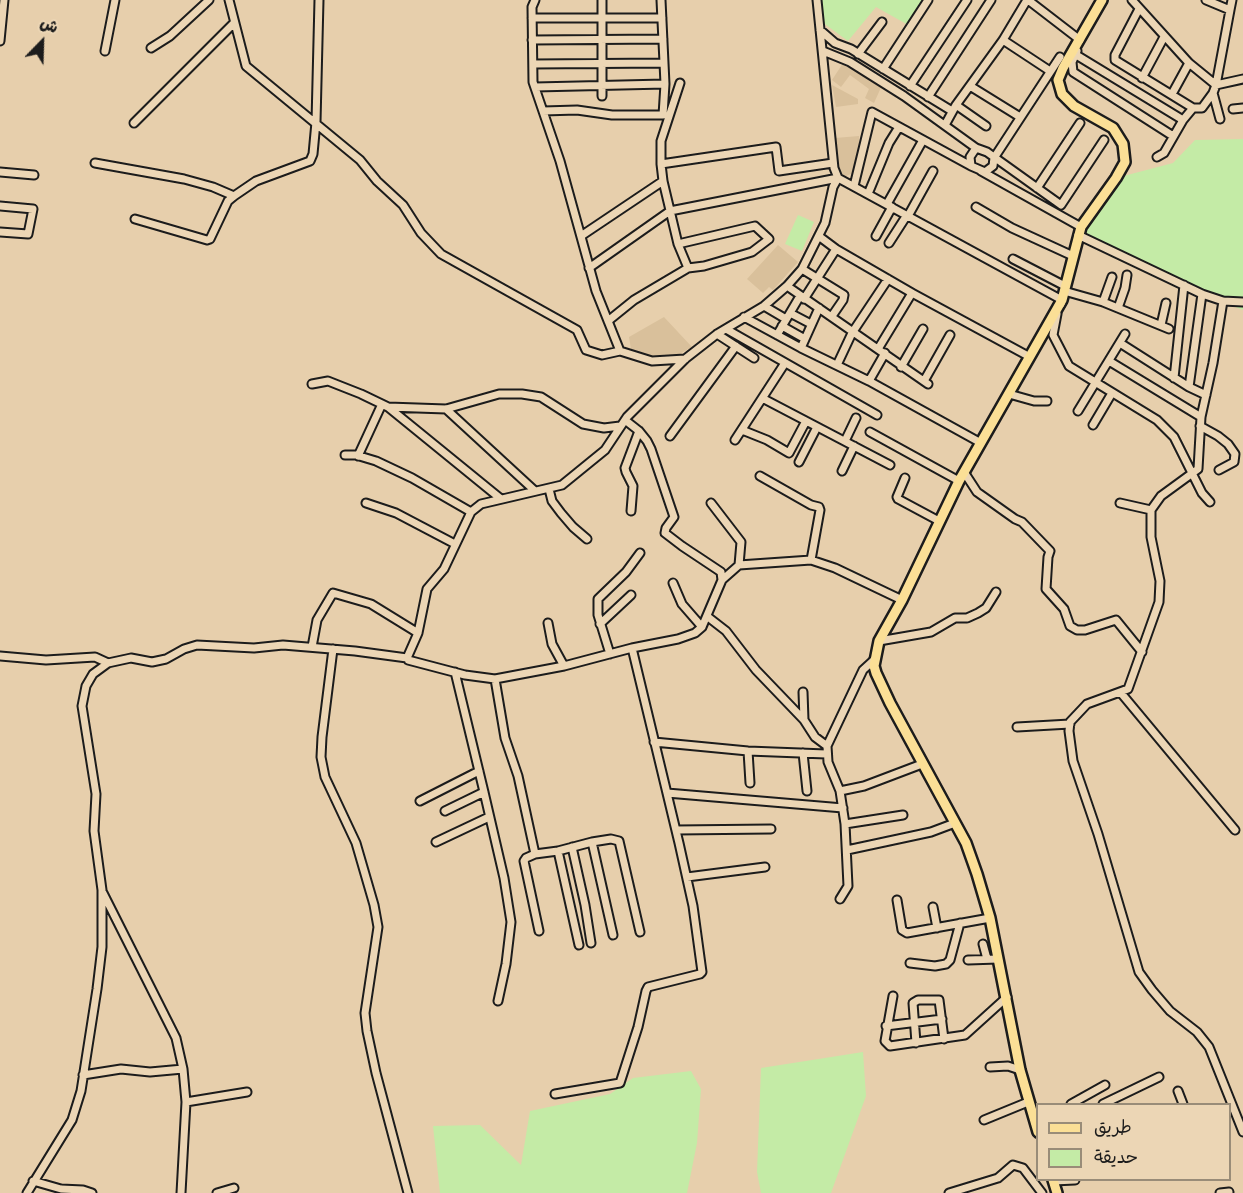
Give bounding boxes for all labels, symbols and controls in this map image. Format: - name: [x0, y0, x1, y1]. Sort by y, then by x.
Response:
- north arrow: [12, 12, 72, 72]
- text: ش: [37, 13, 61, 37]
- legend: [1036, 1103, 1231, 1181]
- text: طريق: [1094, 1116, 1132, 1138]
- text: حديقة: [1094, 1146, 1138, 1168]

